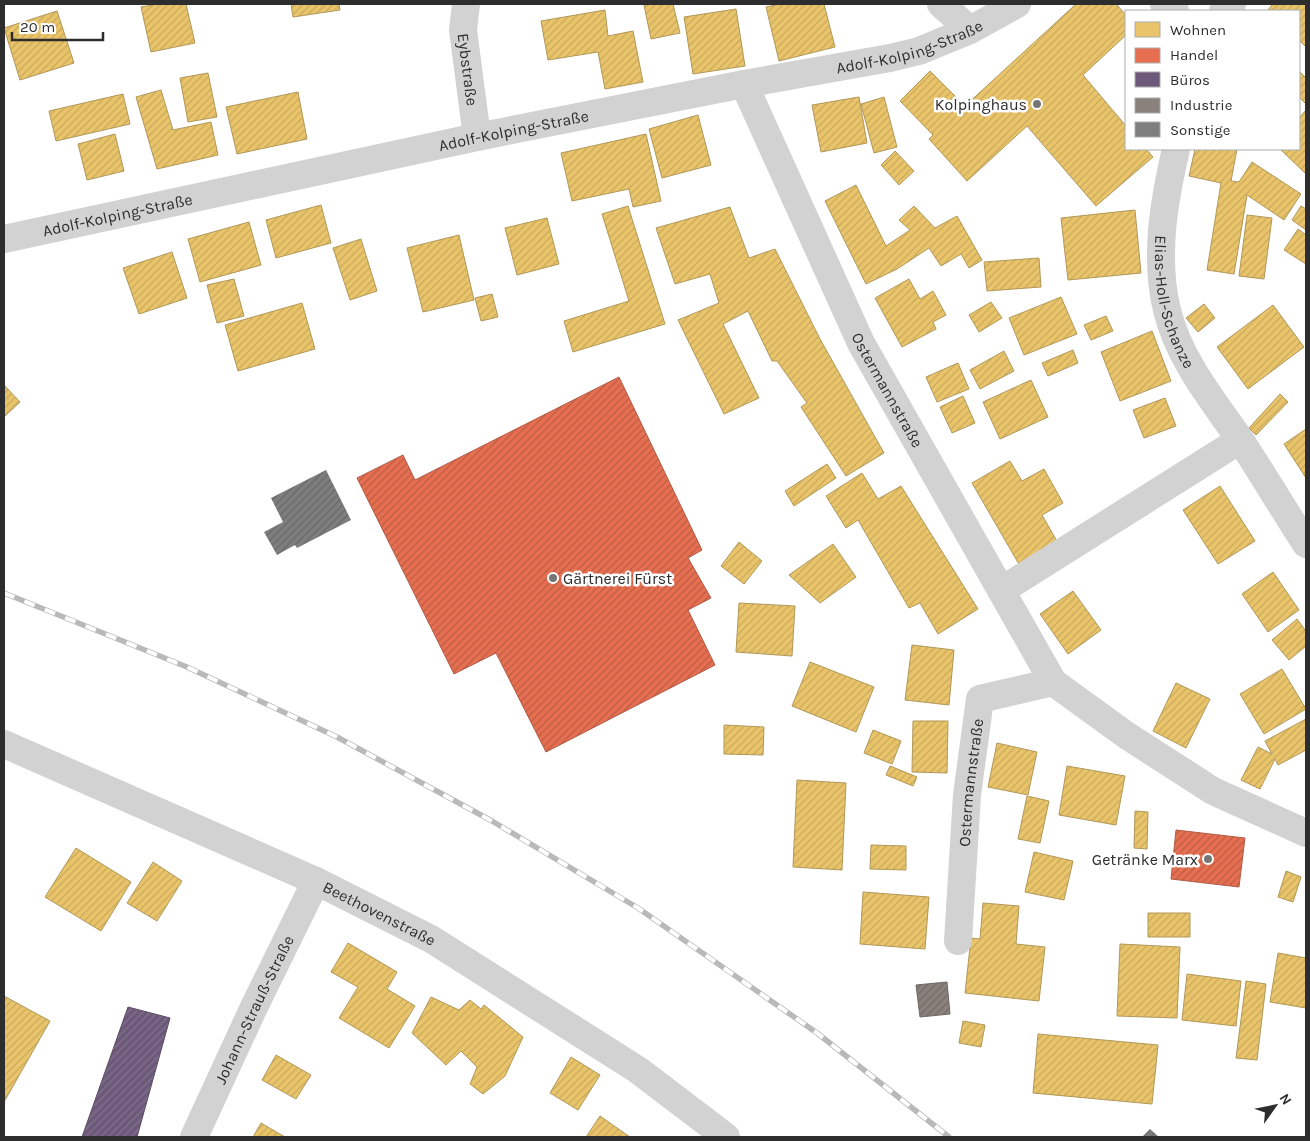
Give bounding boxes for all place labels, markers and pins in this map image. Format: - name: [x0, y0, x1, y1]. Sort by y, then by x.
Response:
- place label: Kolpinghaus: [935, 95, 1027, 114]
- marker: Kolpinghaus: [1031, 98, 1043, 110]
- place label: Gärtnerei Fürst: [563, 569, 672, 588]
- marker: Gärtnerei Fürst: [547, 572, 559, 584]
- place label: Getränke Marx: [1092, 850, 1198, 869]
- marker: Getränke Marx: [1202, 853, 1214, 865]

